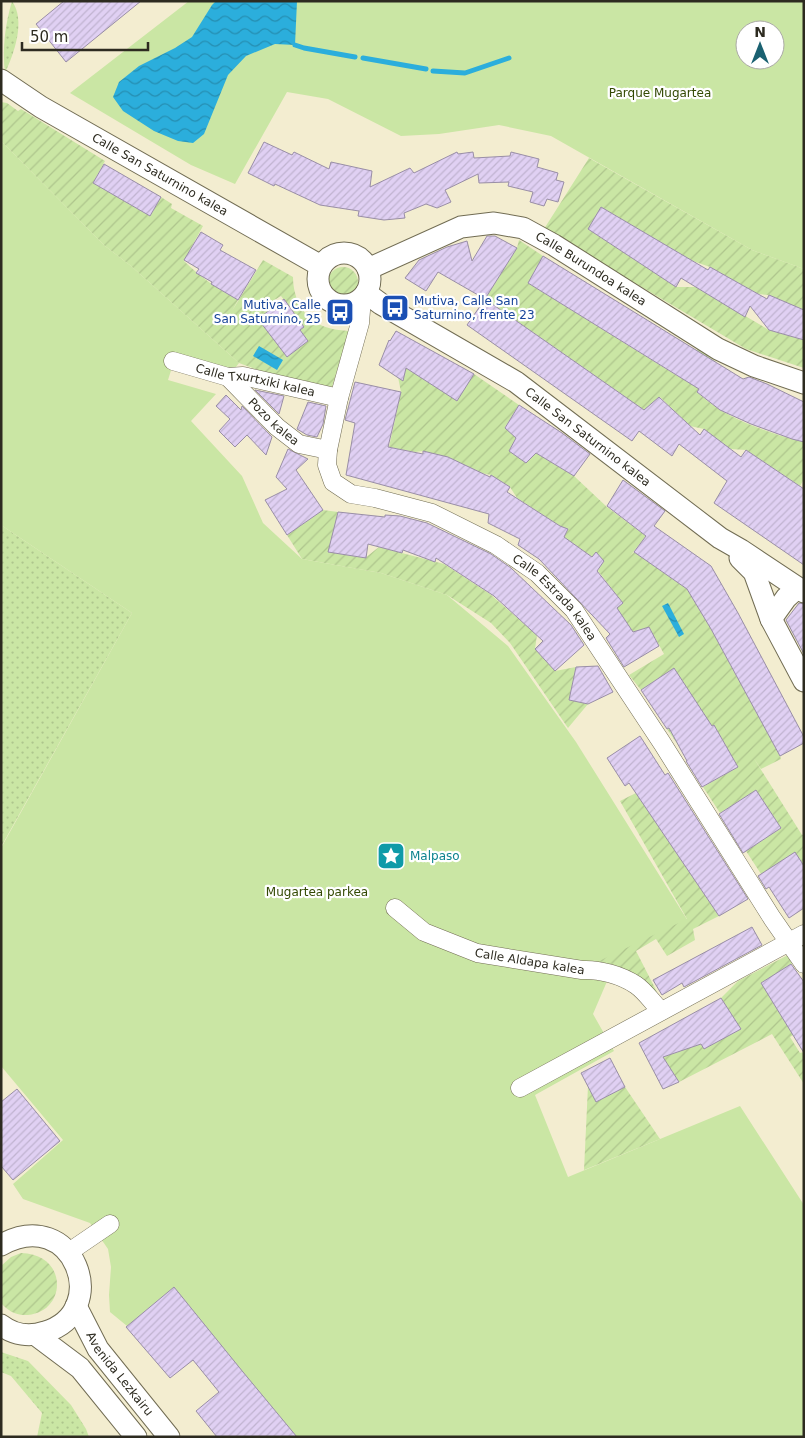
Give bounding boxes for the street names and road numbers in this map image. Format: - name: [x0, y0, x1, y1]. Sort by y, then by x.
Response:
- street label: Calle San Saturnino kalea: [89, 130, 230, 219]
- street label: Calle Burundoa kalea: [533, 229, 649, 309]
- street label: Calle Txurtxiki kalea: [194, 361, 316, 399]
- street label: Calle San Saturnino kalea: [522, 385, 653, 489]
- street label: Pozo kalea: [245, 395, 302, 448]
- street label: Calle Estrada kalea: [510, 551, 599, 643]
- street label: Calle Aldapa kalea: [474, 946, 586, 977]
- street label: Avenida Lezkairu: [83, 1330, 156, 1419]

